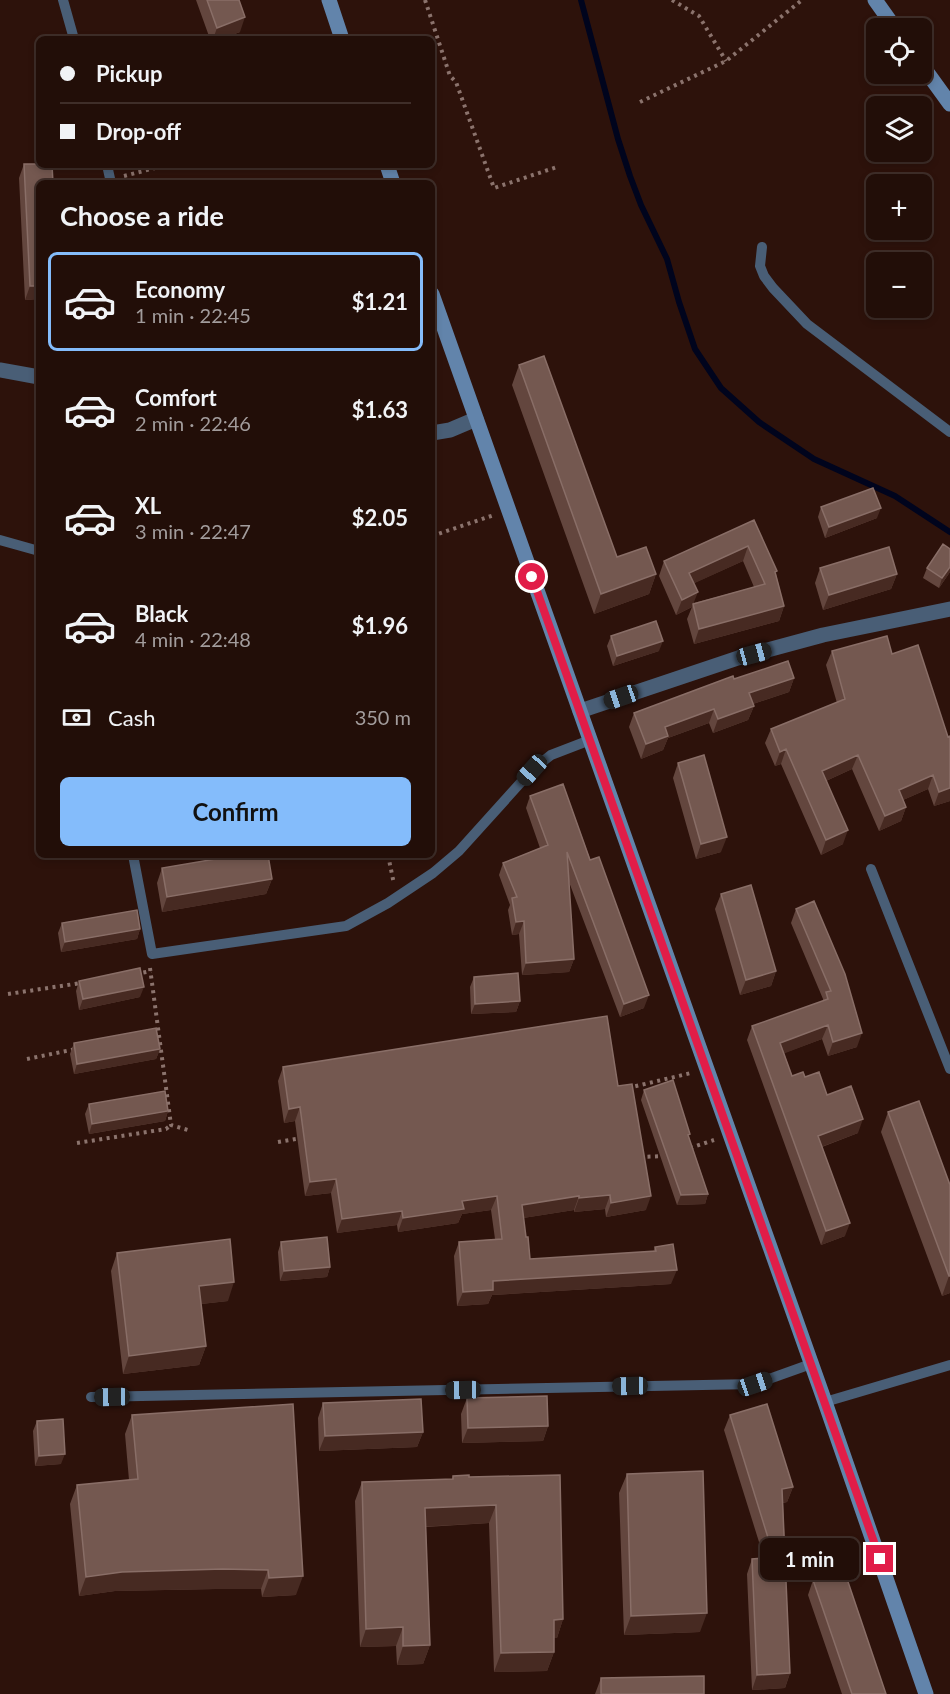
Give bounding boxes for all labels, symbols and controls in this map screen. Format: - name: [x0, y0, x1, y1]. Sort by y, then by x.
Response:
- map controls: [866, 18, 932, 318]
- button: locate: [866, 18, 932, 84]
- text: Pickup: [96, 60, 162, 87]
- button: layers: [866, 96, 932, 162]
- text: Drop-off: [96, 118, 181, 145]
- button: +: [866, 174, 932, 240]
- text: Choose a ride: [60, 199, 224, 232]
- button: −: [866, 252, 932, 318]
- icon: car: [63, 275, 117, 329]
- text: Economy: [135, 276, 225, 303]
- text: $1.21: [352, 288, 408, 315]
- text: 1 min · 22:45: [135, 303, 251, 327]
- icon: car: [63, 383, 117, 437]
- text: Comfort: [135, 384, 217, 411]
- text: $1.63: [352, 396, 408, 423]
- text: 2 min · 22:46: [135, 411, 251, 435]
- icon: car: [63, 491, 117, 545]
- text: XL: [135, 492, 161, 519]
- text: $2.05: [352, 504, 408, 531]
- text: 3 min · 22:47: [135, 519, 251, 543]
- route start: [518, 563, 545, 590]
- icon: car: [63, 599, 117, 653]
- text: Black: [135, 600, 188, 627]
- text: $1.96: [352, 612, 408, 639]
- text: 4 min · 22:48: [135, 627, 251, 651]
- car: [734, 641, 774, 667]
- car: [601, 683, 641, 711]
- icon: cash: [60, 701, 93, 734]
- text: Cash: [108, 704, 155, 731]
- text: 350 m: [355, 705, 411, 729]
- car: [513, 751, 551, 789]
- button: Confirm: [60, 777, 411, 846]
- car: [735, 1370, 775, 1398]
- car: [612, 1377, 648, 1395]
- car: [445, 1381, 481, 1399]
- car: [94, 1388, 130, 1406]
- callout: 1 min: [760, 1538, 859, 1580]
- route end: [866, 1545, 893, 1572]
- text: 1 min: [785, 1547, 834, 1571]

